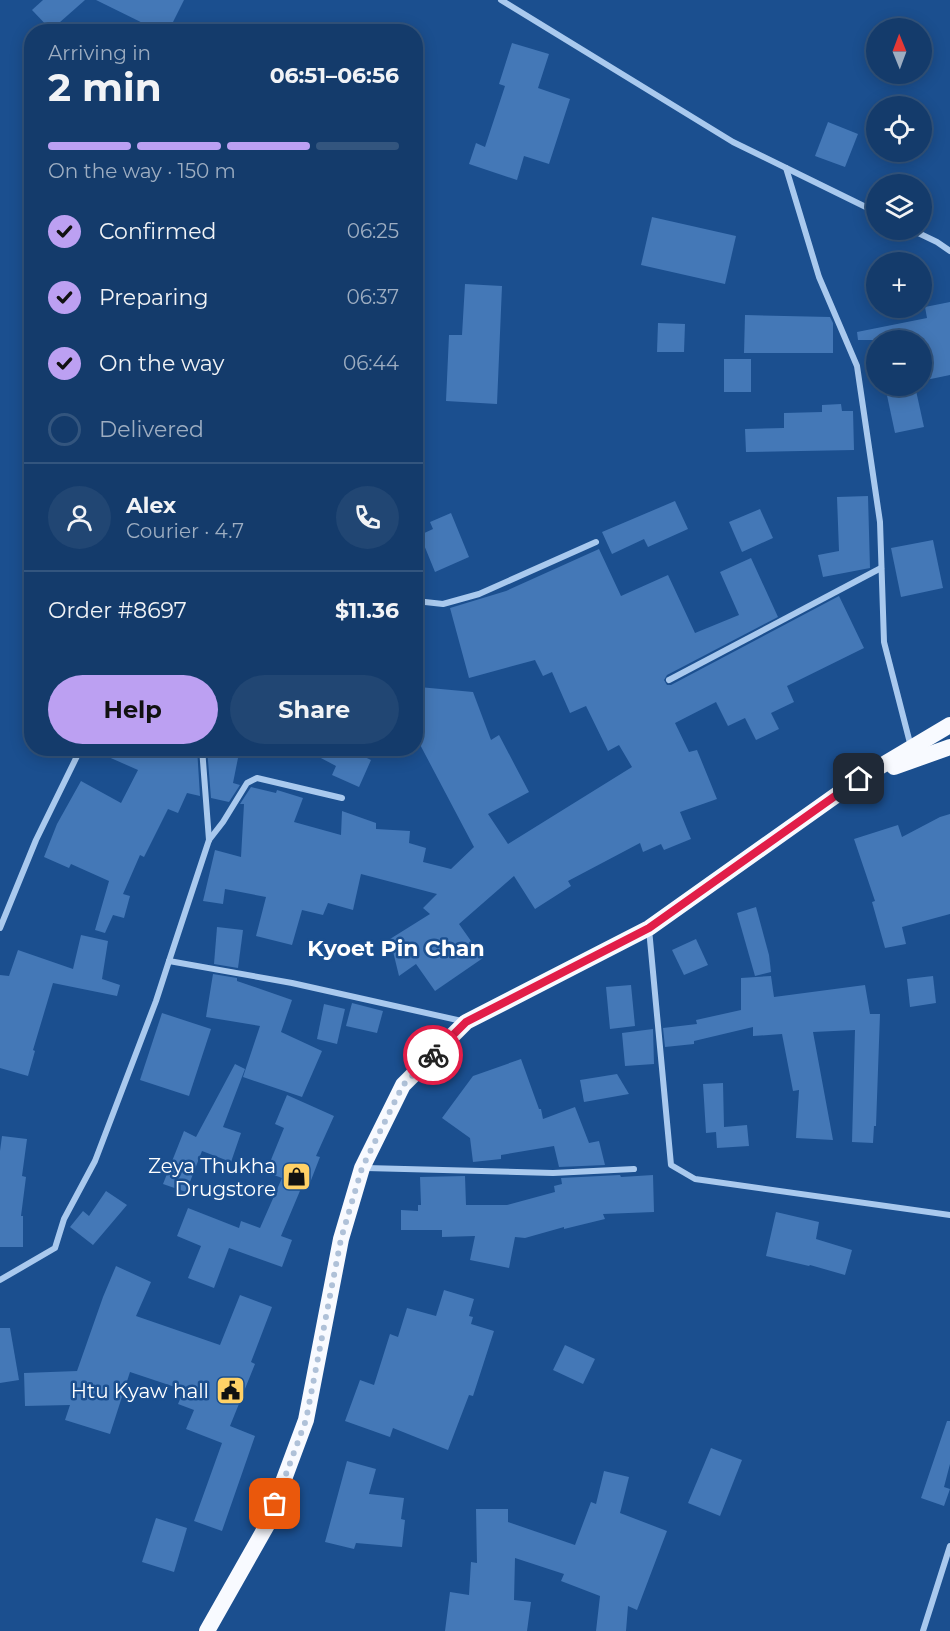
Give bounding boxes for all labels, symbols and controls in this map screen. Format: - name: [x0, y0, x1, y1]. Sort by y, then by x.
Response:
- north arrow: [866, 18, 932, 84]
- map controls: [866, 18, 932, 396]
- text: Arriving in: [48, 41, 151, 65]
- text: 06:51–06:56: [270, 62, 399, 89]
- text: 2 min: [48, 63, 162, 111]
- button: locate: [866, 96, 932, 162]
- text: On the way · 150 m: [48, 159, 236, 183]
- button: layers: [866, 174, 932, 240]
- icon: check: [48, 215, 81, 248]
- text: Confirmed: [99, 218, 216, 245]
- text: 06:25: [347, 219, 399, 243]
- button: +: [866, 252, 932, 318]
- icon: check: [48, 281, 81, 314]
- text: Preparing: [99, 284, 208, 311]
- text: 06:37: [347, 285, 399, 309]
- button: −: [866, 330, 932, 396]
- icon: check: [48, 347, 81, 380]
- text: On the way: [99, 350, 224, 377]
- text: 06:44: [343, 351, 399, 375]
- text: Delivered: [99, 416, 204, 443]
- button: person: [48, 486, 111, 549]
- button: phone: [336, 486, 399, 549]
- text: Alex: [126, 492, 176, 519]
- text: Courier · 4.7: [126, 519, 244, 543]
- text: Order #8697: [48, 597, 187, 624]
- text: $11.36: [335, 597, 399, 624]
- button: Help: [48, 675, 218, 744]
- button: Share: [230, 675, 399, 744]
- pin: [833, 753, 884, 804]
- icon: home: [842, 762, 875, 795]
- district label: Kyoet Pin Chan: [307, 935, 485, 962]
- courier: [403, 1025, 463, 1085]
- icon: bike: [417, 1039, 450, 1072]
- place label: Zeya Thukha Drugstore: [148, 1154, 276, 1201]
- shop icon: Zeya Thukha Drugstore: [281, 1161, 313, 1193]
- public building icon: Htu Kyaw hall: [214, 1375, 246, 1407]
- place label: Htu Kyaw hall: [71, 1379, 209, 1403]
- pin: [249, 1478, 300, 1529]
- icon: bag: [258, 1487, 291, 1520]

